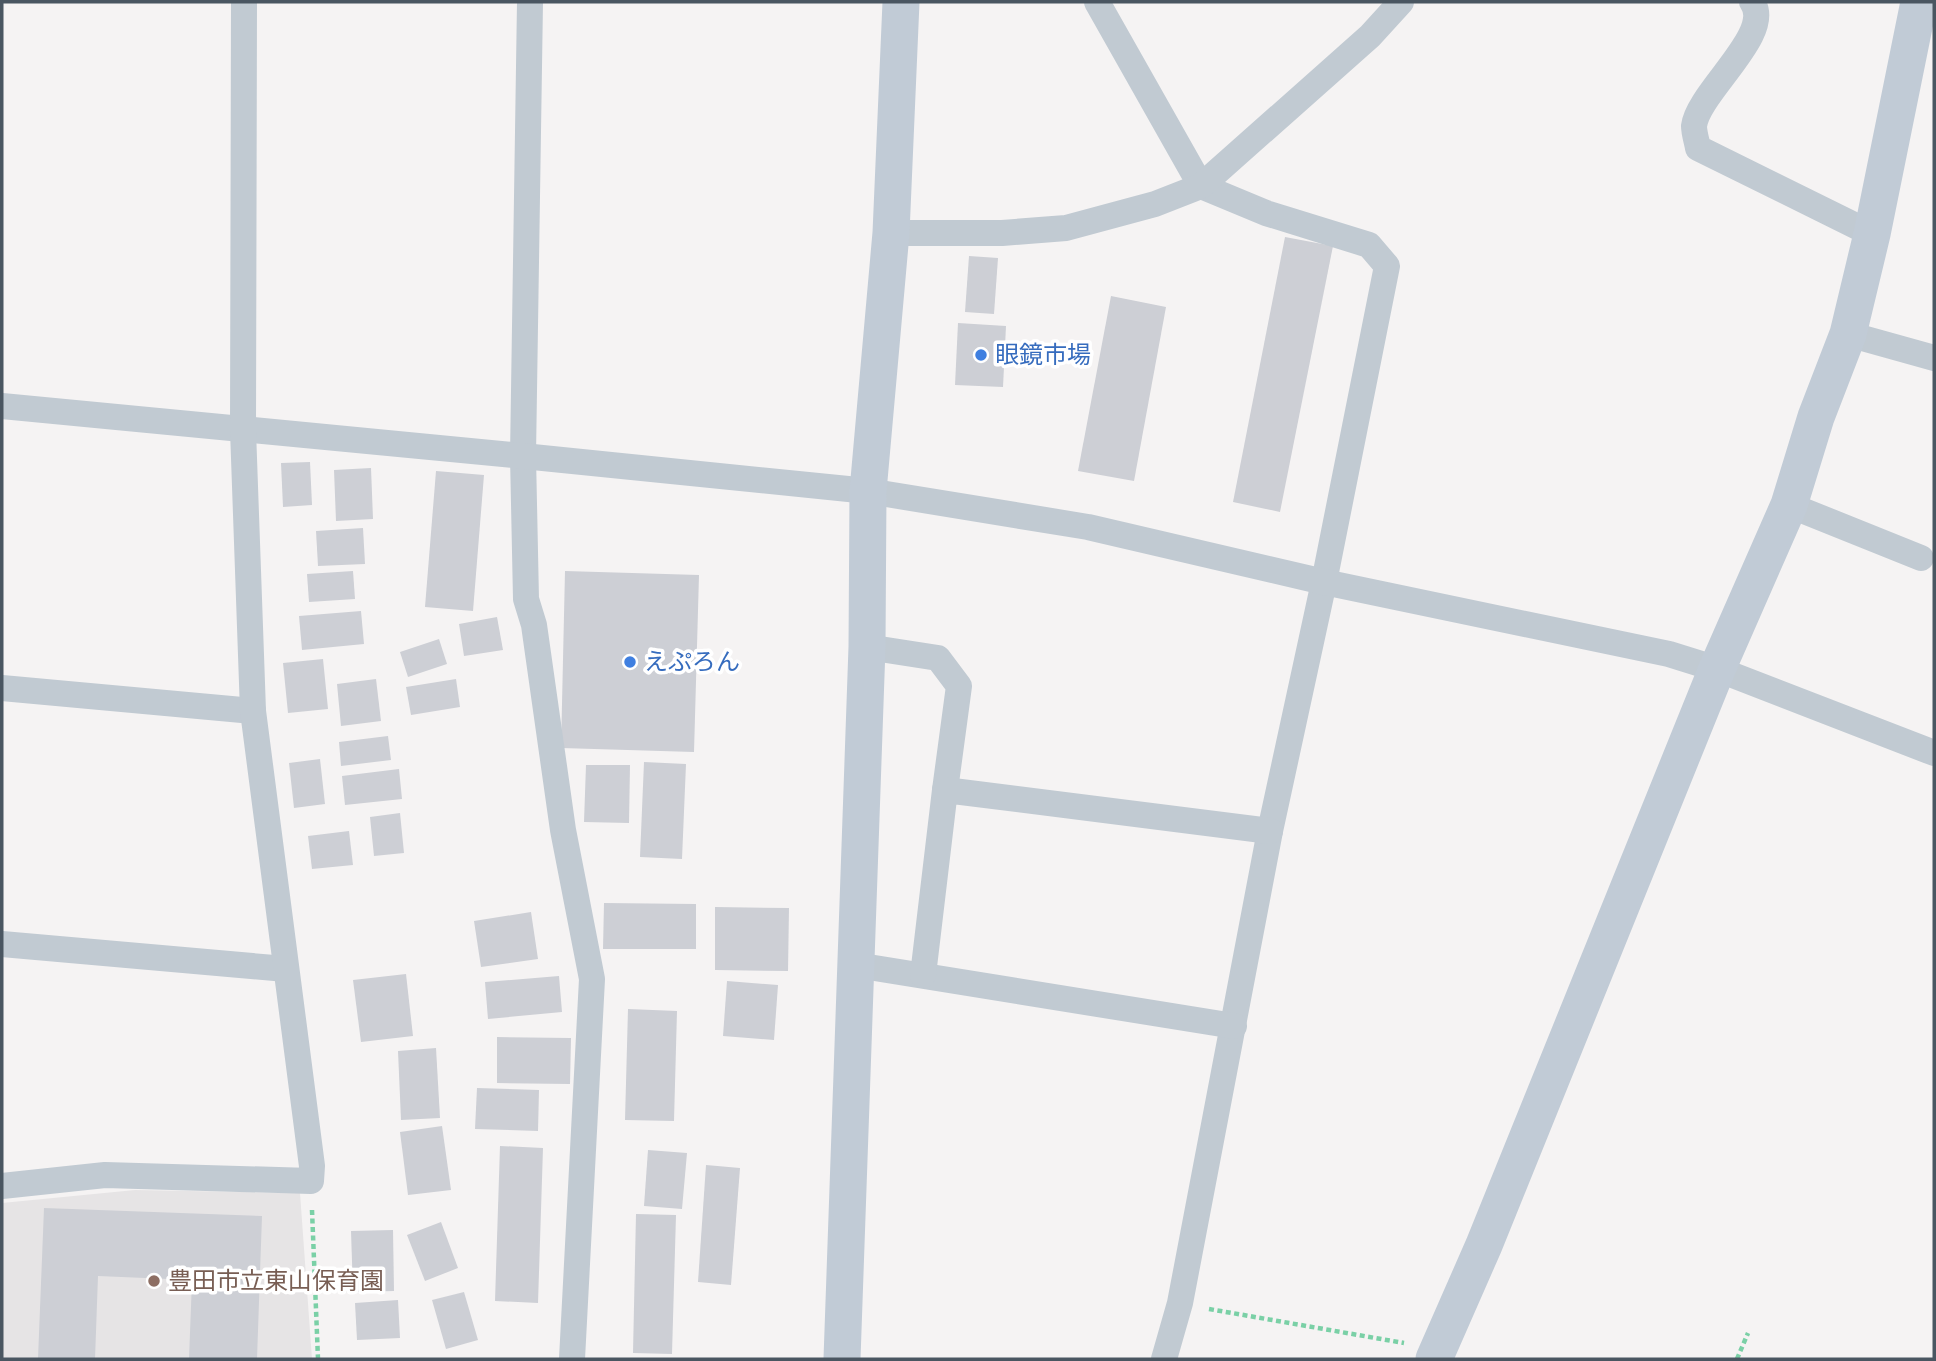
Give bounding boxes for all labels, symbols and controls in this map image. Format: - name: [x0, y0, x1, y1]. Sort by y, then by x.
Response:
- place label: 眼鏡市場: [995, 342, 1091, 372]
- marker: 眼鏡市場: [973, 347, 989, 363]
- place label: えぷろん: [644, 649, 740, 679]
- marker: えぷろん: [622, 654, 638, 670]
- place label: 豊田市立東山保育園: [168, 1268, 384, 1298]
- marker: 豊田市立東山保育園: [146, 1273, 162, 1289]

